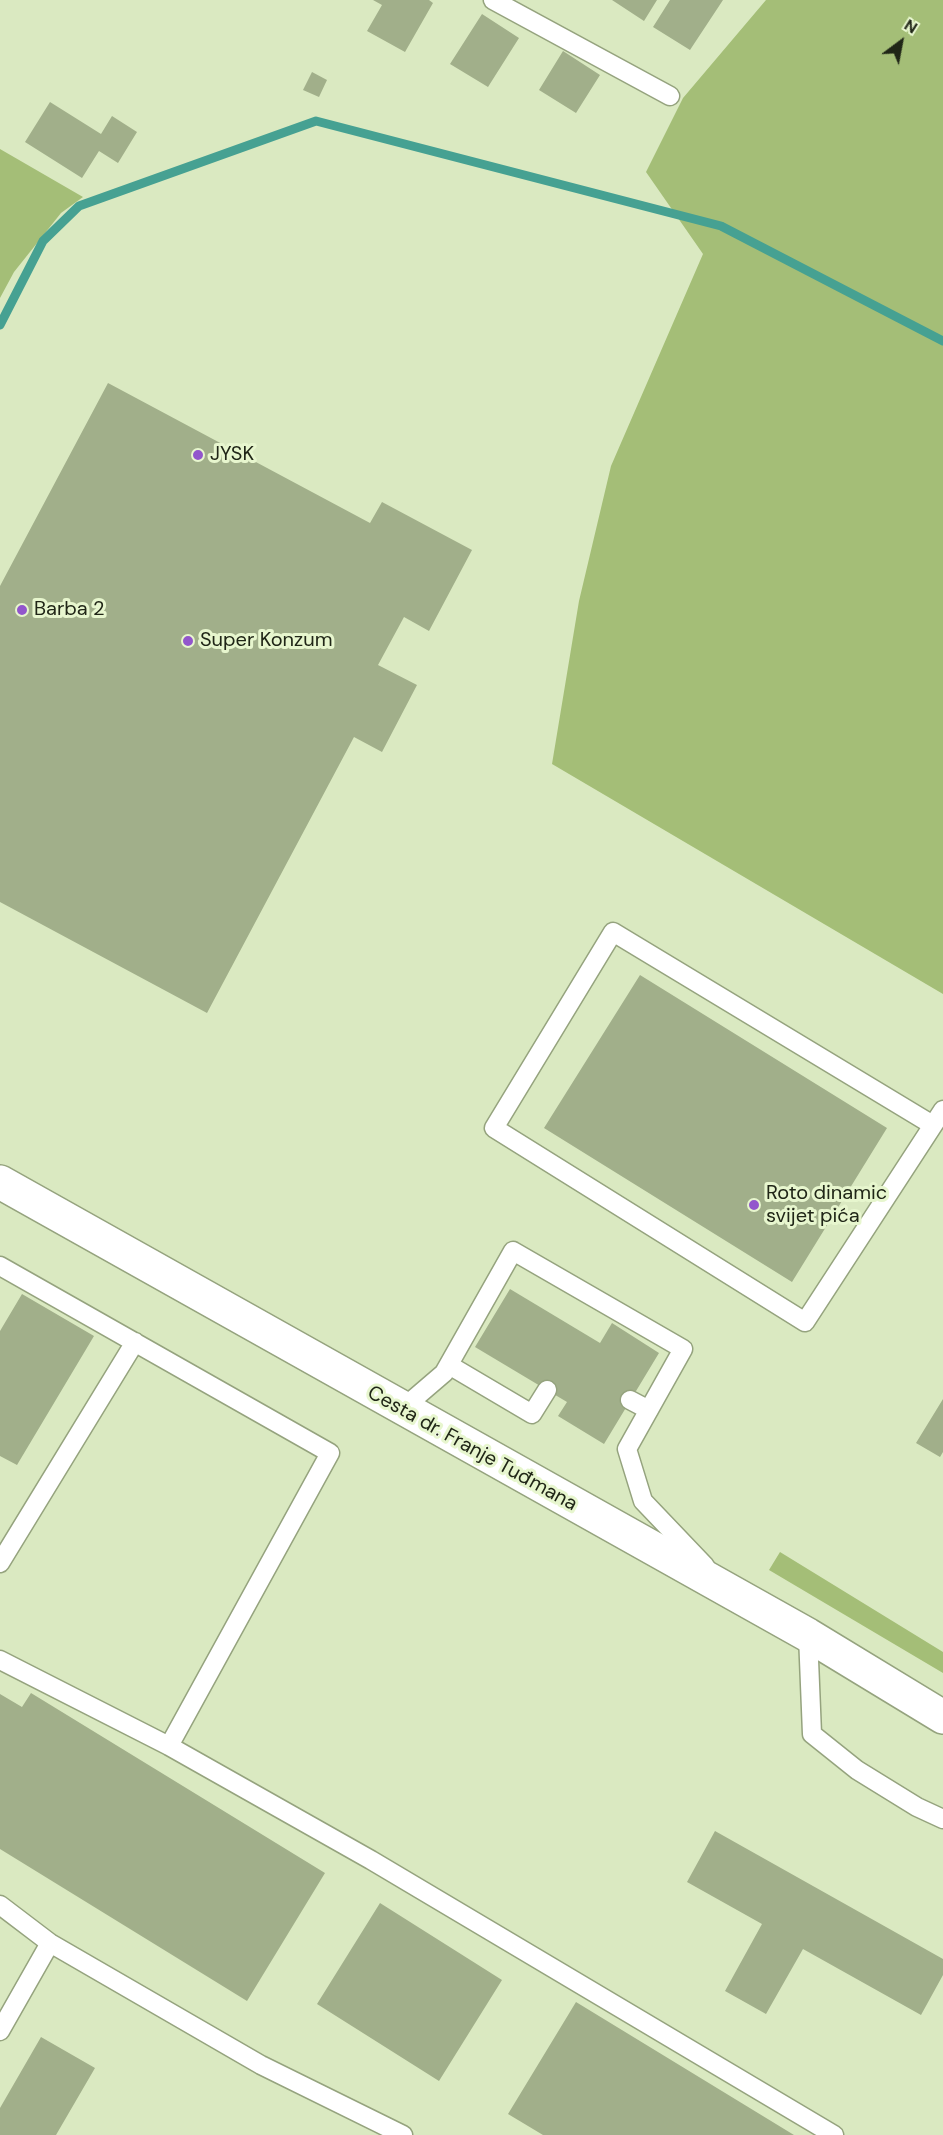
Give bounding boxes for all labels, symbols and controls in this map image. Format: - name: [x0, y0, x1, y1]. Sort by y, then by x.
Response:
- north arrow: [871, 12, 931, 72]
- text: N: [900, 14, 921, 38]
- place label: JYSK: [210, 443, 254, 467]
- marker: JYSK: [191, 448, 205, 462]
- place label: Barba 2: [34, 598, 105, 622]
- marker: Barba 2: [15, 603, 29, 617]
- place label: Super Konzum: [200, 629, 332, 653]
- marker: Super Konzum: [181, 634, 195, 648]
- place label: Roto dinamic svijet pića: [766, 1182, 887, 1229]
- marker: Roto dinamic svijet pića: [747, 1198, 761, 1212]
- street label: Cesta dr. Franje Tuđmana: [363, 1381, 581, 1517]

